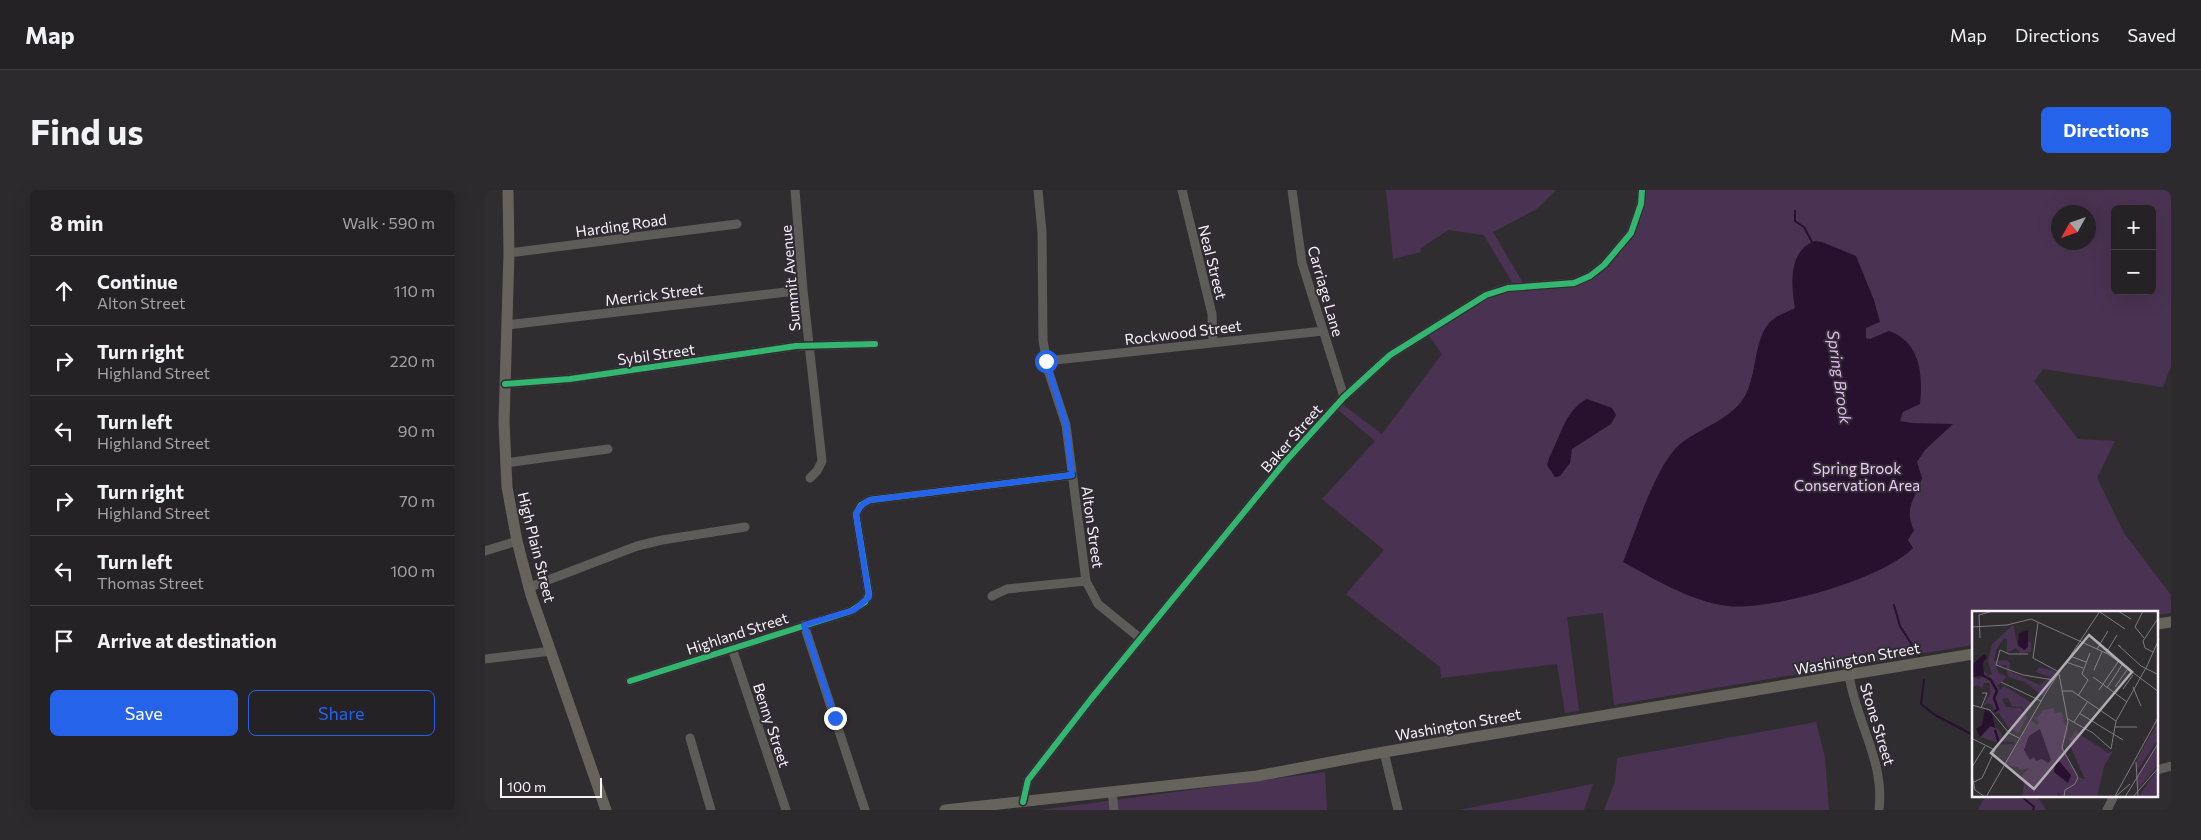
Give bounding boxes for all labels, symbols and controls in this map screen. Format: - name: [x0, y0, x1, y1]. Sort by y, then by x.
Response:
- text: Map: [25, 20, 75, 49]
- text: Map: [1950, 24, 1987, 46]
- text: Directions: [2015, 24, 2099, 46]
- text: Saved: [2127, 24, 2176, 46]
- button: Directions: [2041, 107, 2171, 153]
- text: Find us: [30, 109, 144, 152]
- north arrow: [2051, 205, 2096, 250]
- map controls: [2111, 205, 2156, 295]
- button: +: [2111, 205, 2156, 250]
- text: 8 min: [50, 210, 103, 235]
- street label: Harding Road: [574, 210, 668, 240]
- text: Walk · 590 m: [342, 213, 435, 232]
- street label: Neal Street: [1195, 223, 1231, 301]
- street label: Summit Avenue: [776, 224, 804, 332]
- street label: Carriage Lane: [1304, 244, 1348, 339]
- button: −: [2111, 250, 2156, 295]
- text: Continue: [97, 270, 177, 293]
- icon: ahead: [50, 277, 78, 305]
- street label: Merrick Street: [604, 279, 704, 309]
- text: 110 m: [394, 281, 435, 300]
- text: Alton Street: [97, 293, 186, 312]
- street label: Rockwood Street: [1124, 316, 1242, 348]
- water label: Spring Brook: [1824, 329, 1856, 425]
- text: Turn right: [97, 340, 184, 363]
- street label: Sybil Street: [616, 340, 696, 368]
- icon: right: [50, 347, 78, 375]
- route start: [1035, 350, 1058, 373]
- text: 220 m: [390, 351, 435, 370]
- text: Highland Street: [97, 363, 210, 382]
- street label: Baker Street: [1256, 400, 1326, 476]
- text: Turn left: [97, 410, 172, 433]
- icon: left: [50, 417, 78, 445]
- text: 90 m: [398, 421, 435, 440]
- text: Highland Street: [97, 433, 210, 452]
- park label: Spring Brook Conservation Area: [1794, 459, 1920, 494]
- text: Turn right: [97, 480, 184, 503]
- street label: Alton Street: [1078, 485, 1108, 569]
- icon: right: [50, 487, 78, 515]
- street label: High Plain Street: [515, 490, 559, 604]
- text: 70 m: [399, 491, 435, 510]
- text: Highland Street: [97, 503, 210, 522]
- text: Turn left: [97, 550, 172, 573]
- icon: left: [50, 557, 78, 585]
- text: 100 m: [390, 561, 435, 580]
- text: Thomas Street: [97, 573, 204, 592]
- street label: Highland Street: [684, 608, 790, 658]
- inset map: [1972, 611, 2159, 798]
- icon: arrive: [50, 627, 78, 655]
- text: Arrive at destination: [97, 629, 277, 652]
- street label: Washington Street: [1793, 638, 1921, 678]
- street label: Benny Street: [750, 681, 794, 769]
- street label: Stone Street: [1857, 681, 1899, 767]
- button: Save: [50, 690, 238, 736]
- button: Share: [248, 690, 435, 736]
- street label: Washington Street: [1394, 704, 1522, 744]
- route end: [824, 707, 847, 730]
- scale bar: [500, 775, 603, 798]
- text: 100 m: [507, 778, 546, 795]

